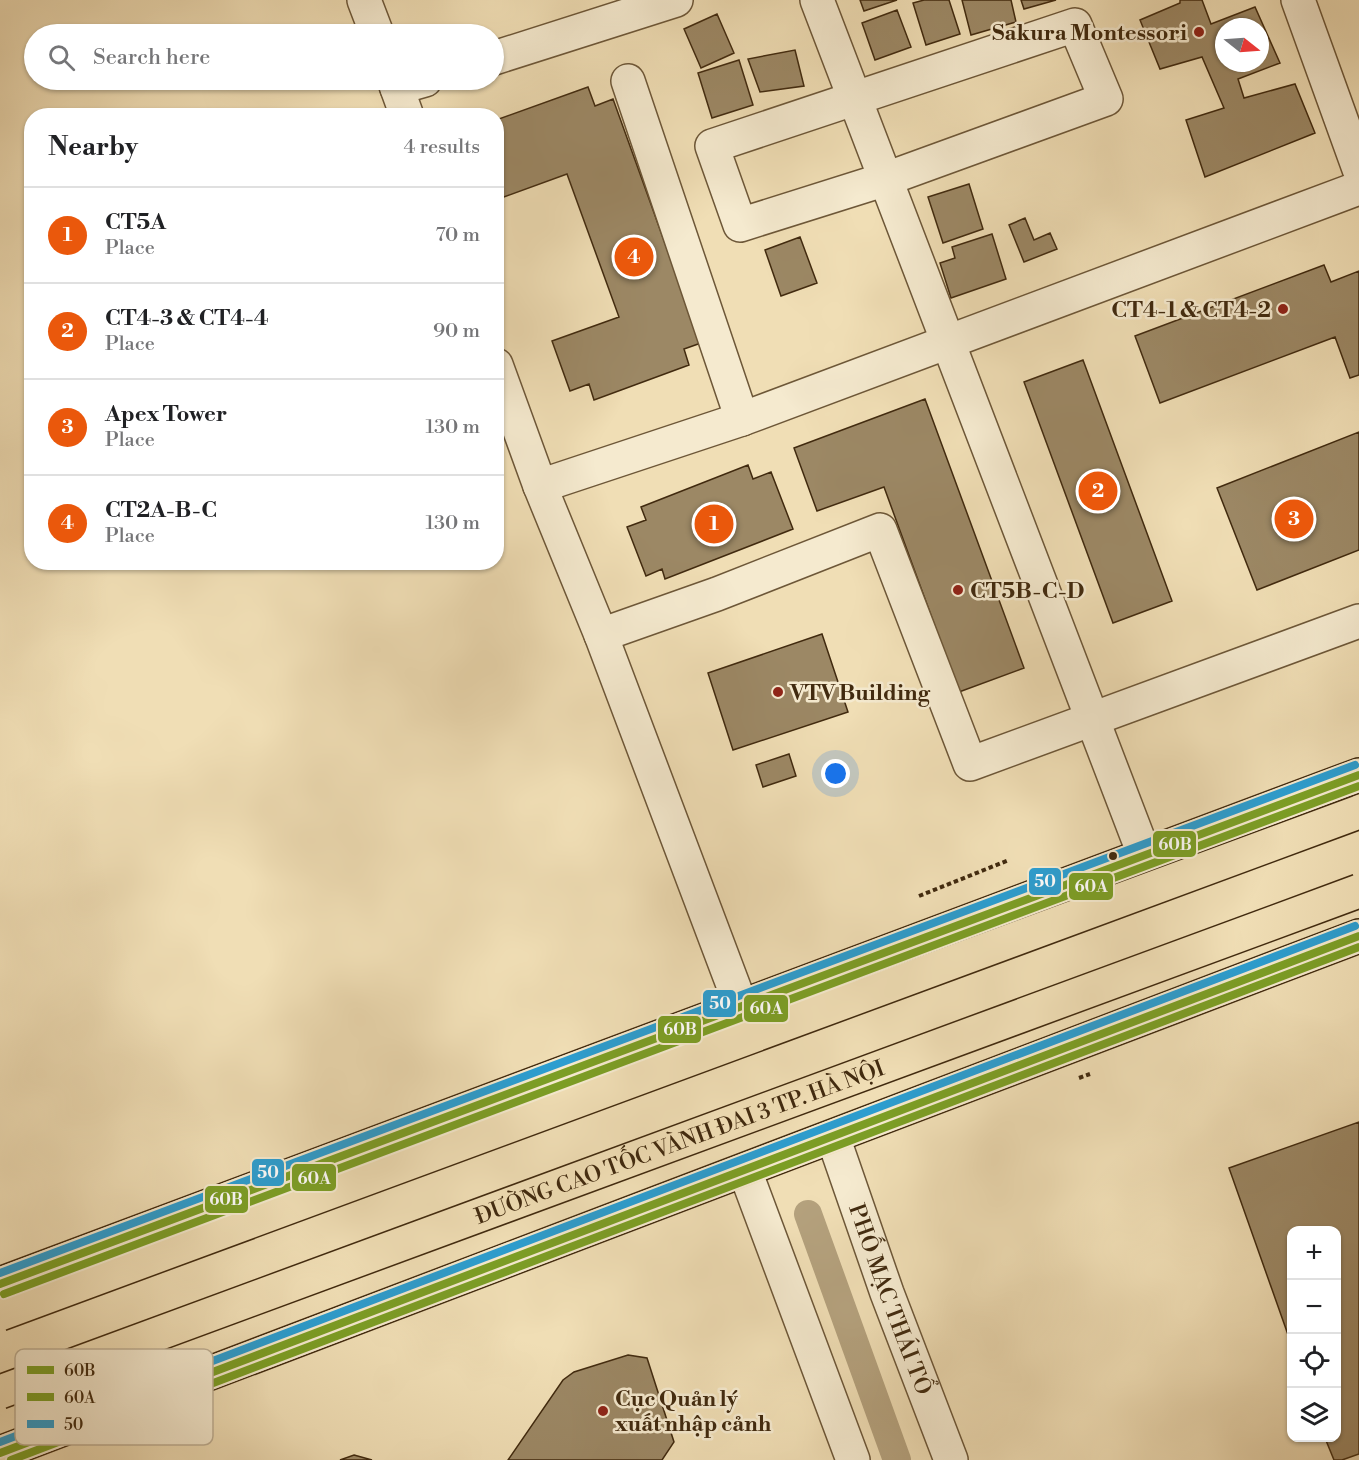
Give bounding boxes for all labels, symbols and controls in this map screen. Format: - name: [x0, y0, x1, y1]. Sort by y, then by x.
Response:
- north arrow: [1215, 18, 1269, 72]
- place label: Sakura Montessori: [992, 20, 1187, 47]
- search box: [24, 24, 504, 90]
- marker: Sakura Montessori: [1192, 25, 1206, 39]
- icon: search: [45, 41, 78, 74]
- text: Search here: [93, 44, 210, 71]
- text: Nearby: [48, 131, 138, 163]
- text: 4 results: [403, 135, 480, 160]
- text: CT5A: [105, 209, 166, 236]
- text: 1: [63, 223, 72, 248]
- text: 70 m: [436, 223, 480, 248]
- pin: 4: [614, 234, 654, 280]
- text: Place: [105, 236, 155, 261]
- place label: CT4-1 & CT4-2: [1111, 297, 1271, 324]
- marker: CT4-1 & CT4-2: [1276, 302, 1290, 316]
- text: CT4-3 & CT4-4: [105, 305, 268, 332]
- text: 2: [61, 319, 74, 344]
- text: 90 m: [433, 319, 480, 344]
- text: Place: [105, 332, 155, 357]
- text: Apex Tower: [105, 401, 227, 428]
- text: 3: [61, 415, 74, 440]
- text: 130 m: [425, 415, 480, 440]
- text: Place: [105, 428, 155, 453]
- pin: 2: [1078, 468, 1118, 514]
- pin: 3: [1274, 496, 1314, 542]
- text: CT2A-B-C: [105, 497, 217, 524]
- pin: 1: [694, 502, 734, 546]
- text: 4: [61, 511, 74, 536]
- text: 130 m: [425, 511, 480, 536]
- text: Place: [105, 524, 155, 549]
- place label: CT5B-C-D: [970, 578, 1084, 605]
- marker: CT5B-C-D: [951, 583, 965, 597]
- place label: VTV Building: [789, 680, 930, 707]
- marker: VTV Building: [771, 685, 785, 699]
- your location: [821, 759, 850, 788]
- line badge: 60B: [1152, 830, 1197, 858]
- text: 60B: [1158, 835, 1192, 855]
- unlabelled marker: [1107, 850, 1119, 862]
- line badge: 50: [1028, 867, 1062, 896]
- text: 50: [1034, 872, 1056, 892]
- line badge: 60A: [1068, 872, 1114, 901]
- text: 60A: [1074, 877, 1108, 897]
- line badge: 50: [702, 989, 737, 1018]
- text: 50: [709, 994, 731, 1014]
- line badge: 60A: [743, 994, 789, 1023]
- text: 60A: [749, 999, 783, 1019]
- line badge: 60B: [657, 1015, 702, 1044]
- text: 60B: [663, 1020, 697, 1040]
- street label: ĐƯỜNG CAO TỐC VÀNH ĐAI 3 TP. HÀ NỘI: [471, 1055, 889, 1231]
- line badge: 50: [251, 1158, 285, 1187]
- text: 50: [257, 1163, 279, 1183]
- line badge: 60A: [291, 1163, 337, 1192]
- text: 60A: [297, 1169, 331, 1189]
- line badge: 60B: [204, 1185, 249, 1214]
- text: 60B: [209, 1190, 243, 1210]
- street label: PHỐ MẠC THÁI TỔ: [842, 1200, 940, 1399]
- map controls: [1287, 1226, 1341, 1442]
- button: +: [1287, 1226, 1341, 1280]
- button: −: [1287, 1280, 1341, 1334]
- button: locate: [1287, 1334, 1341, 1388]
- legend: [15, 1349, 213, 1445]
- text: 60B: [64, 1361, 96, 1381]
- place label: Cục Quản lý xuất nhập cảnh: [615, 1386, 772, 1438]
- text: 60A: [64, 1388, 96, 1408]
- button: layers: [1287, 1388, 1341, 1442]
- marker: Cục Quản lý xuất nhập cảnh: [596, 1404, 610, 1418]
- text: 50: [64, 1415, 83, 1435]

